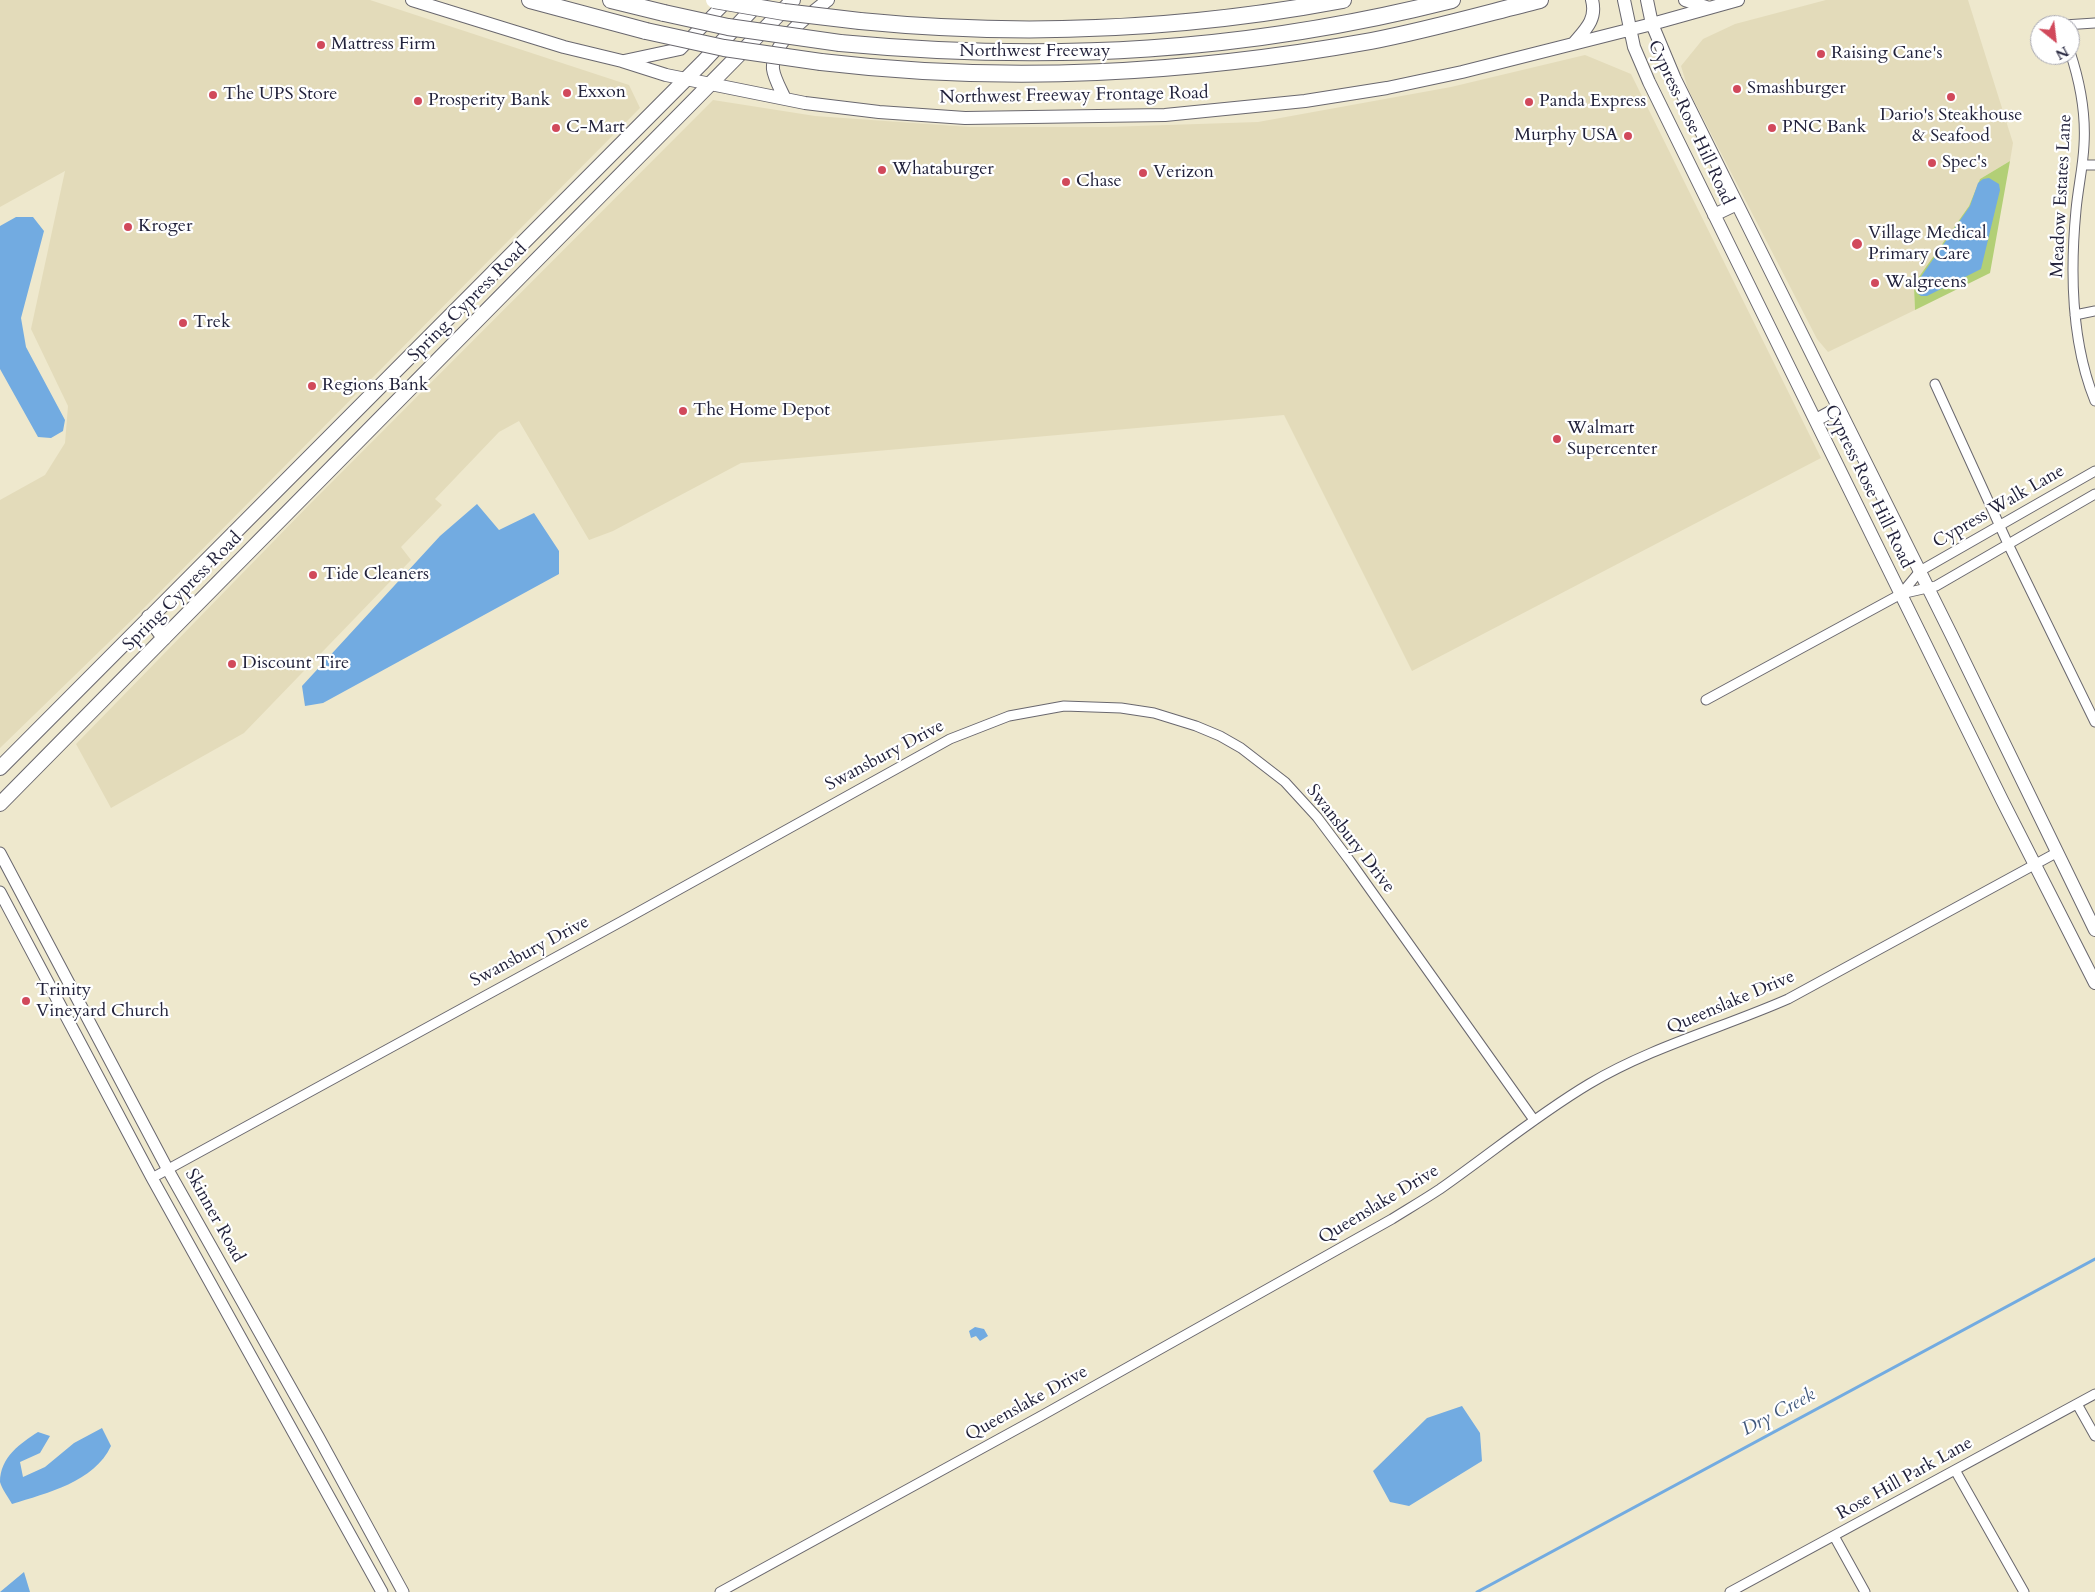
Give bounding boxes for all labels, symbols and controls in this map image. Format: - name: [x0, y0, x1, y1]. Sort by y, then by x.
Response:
- north arrow: [2030, 15, 2080, 65]
- place label: Mattress Firm: [331, 34, 436, 56]
- street label: Cypress Rose Hill Road: [1642, 37, 1738, 209]
- marker: Mattress Firm: [315, 39, 327, 51]
- street label: Northwest Freeway: [959, 41, 1111, 63]
- text: N: [2052, 41, 2072, 64]
- place label: Raising Cane's: [1831, 43, 1943, 65]
- marker: Raising Cane's: [1815, 48, 1827, 60]
- place label: Smashburger: [1747, 78, 1846, 100]
- place label: Exxon: [577, 82, 626, 104]
- street label: Northwest Freeway Frontage Road: [939, 83, 1209, 109]
- marker: Smashburger: [1731, 83, 1743, 95]
- place label: The UPS Store: [223, 84, 337, 106]
- marker: Exxon: [561, 87, 573, 99]
- marker: The UPS Store: [207, 89, 219, 101]
- place label: Prosperity Bank: [428, 90, 550, 112]
- place label: Panda Express: [1539, 91, 1646, 113]
- marker: Dario's Steakhouse & Seafood: [1945, 91, 1957, 103]
- marker: Prosperity Bank: [412, 95, 424, 107]
- marker: Panda Express: [1523, 96, 1535, 108]
- place label: Dario's Steakhouse & Seafood: [1880, 105, 2022, 148]
- street label: Meadow Estates Lane: [2047, 114, 2077, 278]
- place label: C-Mart: [566, 117, 625, 139]
- place label: PNC Bank: [1782, 117, 1866, 139]
- marker: C-Mart: [550, 122, 562, 134]
- marker: PNC Bank: [1766, 122, 1778, 134]
- place label: Murphy USA: [1514, 125, 1618, 147]
- marker: Murphy USA: [1622, 130, 1634, 142]
- place label: Spec's: [1942, 152, 1987, 174]
- marker: Spec's: [1926, 157, 1938, 169]
- place label: Whataburger: [892, 159, 994, 181]
- place label: Verizon: [1153, 162, 1214, 184]
- marker: Whataburger: [876, 164, 888, 176]
- marker: Verizon: [1137, 167, 1149, 179]
- place label: Chase: [1076, 171, 1122, 193]
- marker: Chase: [1060, 176, 1072, 188]
- place label: Kroger: [138, 216, 193, 238]
- marker: Kroger: [122, 221, 134, 233]
- place label: Village Medical Primary Care: [1868, 223, 1987, 266]
- marker: Village Medical Primary Care: [1850, 237, 1864, 251]
- street label: Spring Cypress Road: [404, 239, 532, 367]
- place label: Walgreens: [1885, 272, 1966, 294]
- marker: Walgreens: [1869, 277, 1881, 289]
- place label: Trek: [193, 312, 231, 334]
- marker: Trek: [177, 317, 189, 329]
- place label: Regions Bank: [322, 375, 428, 397]
- marker: Regions Bank: [306, 380, 318, 392]
- place label: The Home Depot: [693, 400, 830, 422]
- street label: Cypress Rose Hill Road: [1819, 402, 1917, 572]
- marker: The Home Depot: [677, 405, 689, 417]
- place label: Walmart Supercenter: [1567, 418, 1657, 460]
- marker: Walmart Supercenter: [1551, 433, 1563, 445]
- street label: Cypress Walk Lane: [1929, 461, 2069, 553]
- street label: Spring Cypress Road: [119, 528, 247, 656]
- place label: Tide Cleaners: [323, 564, 429, 586]
- marker: Tide Cleaners: [307, 569, 319, 581]
- place label: Discount Tire: [242, 653, 349, 675]
- marker: Discount Tire: [226, 658, 238, 670]
- street label: Swansbury Drive: [822, 716, 948, 796]
- street label: Swansbury Drive: [1301, 781, 1399, 897]
- street label: Swansbury Drive: [467, 912, 593, 992]
- street label: Queenslake Drive: [1664, 966, 1798, 1040]
- place label: Trinity Vineyard Church: [36, 980, 169, 1022]
- marker: Trinity Vineyard Church: [20, 995, 32, 1007]
- street label: Queenslake Drive: [1315, 1161, 1443, 1249]
- street label: Skinner Road: [180, 1166, 248, 1266]
- street label: Queenslake Drive: [962, 1361, 1092, 1447]
- water label: Dry Creek: [1738, 1384, 1820, 1442]
- street label: Rose Hill Park Lane: [1833, 1433, 1977, 1525]

